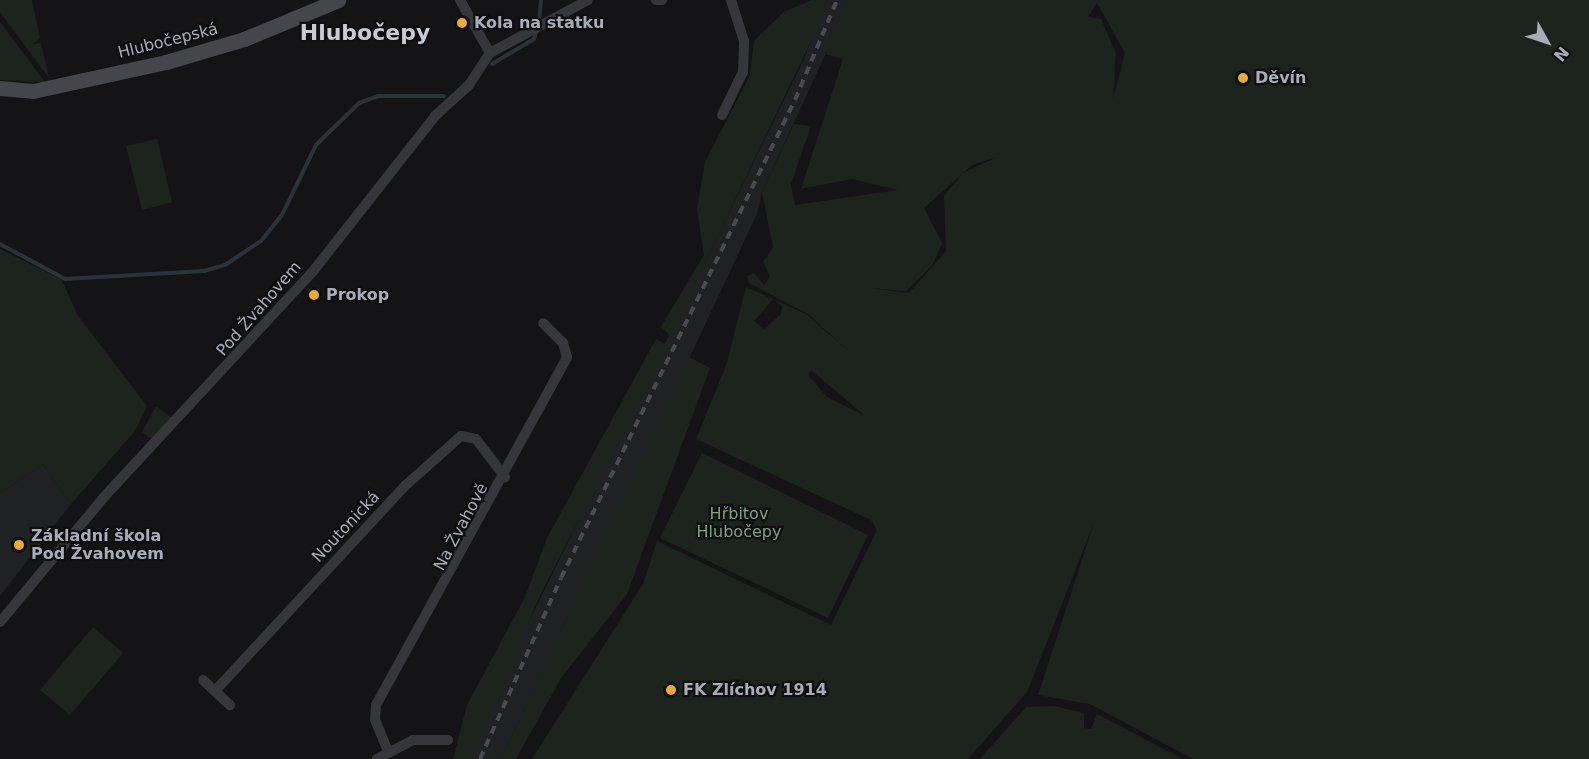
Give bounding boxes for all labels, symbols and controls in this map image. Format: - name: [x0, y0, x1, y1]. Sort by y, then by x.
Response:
- north arrow: [1517, 12, 1577, 72]
- place label: Kola na statku: [474, 13, 604, 33]
- marker: Kola na statku: [455, 16, 469, 30]
- street label: Hlubočepská: [116, 19, 220, 63]
- district label: Hlubočepy: [300, 20, 430, 46]
- text: N: [1550, 43, 1573, 65]
- place label: Děvín: [1255, 68, 1306, 88]
- marker: Děvín: [1236, 71, 1250, 85]
- street label: Pod Žvahovem: [213, 258, 305, 360]
- place label: Prokop: [326, 285, 389, 305]
- marker: Prokop: [307, 288, 321, 302]
- street label: Na Žvahově: [430, 480, 492, 574]
- street label: Noutonická: [308, 487, 384, 567]
- park label: Hřbitov Hlubočepy: [697, 504, 781, 542]
- place label: Základní škola Pod Žvahovem: [31, 526, 164, 564]
- marker: Základní škola Pod Žvahovem: [12, 538, 26, 552]
- place label: FK Zlíchov 1914: [683, 680, 827, 700]
- marker: FK Zlíchov 1914: [664, 683, 678, 697]

